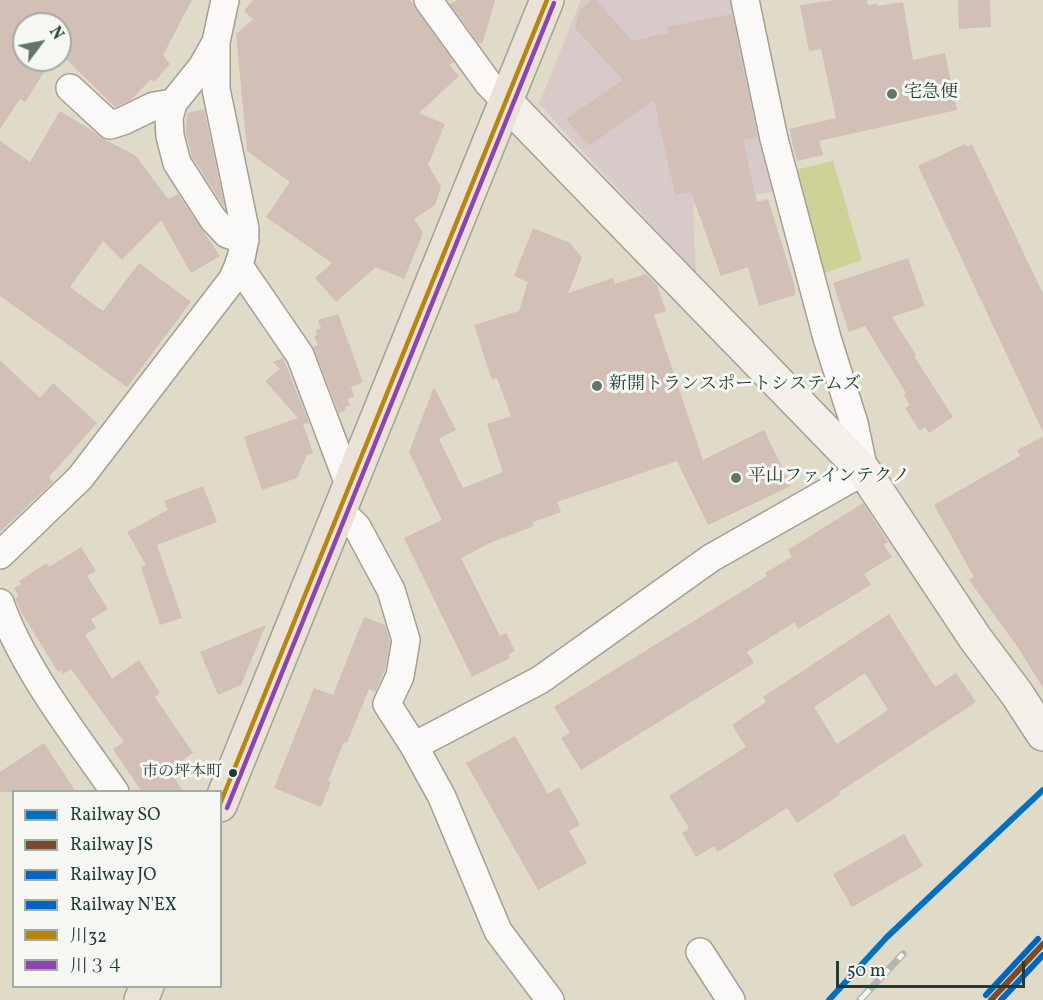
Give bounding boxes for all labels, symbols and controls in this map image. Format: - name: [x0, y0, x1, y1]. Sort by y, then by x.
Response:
- north arrow: [12, 12, 72, 72]
- text: N: [43, 23, 68, 44]
- place label: 宅急便: [904, 83, 958, 105]
- marker: 宅急便: [885, 87, 899, 101]
- place label: 新開トランスポートシステムズ: [609, 375, 861, 397]
- marker: 新開トランスポートシステムズ: [590, 379, 604, 393]
- place label: 平山ファインテクノ: [748, 467, 910, 489]
- marker: 平山ファインテクノ: [729, 471, 743, 485]
- place label: 市の坪本町: [142, 763, 222, 783]
- marker: 市の坪本町: [227, 767, 239, 779]
- legend: [12, 790, 222, 988]
- text: Railway SO: [70, 803, 160, 828]
- text: Railway JS: [70, 833, 153, 858]
- text: Railway JO: [70, 863, 156, 888]
- text: Railway N'EX: [70, 893, 177, 918]
- text: 川32: [70, 925, 107, 950]
- scale bar: [839, 949, 1028, 987]
- text: 川３４: [70, 955, 124, 980]
- text: 50 m: [847, 959, 886, 984]

